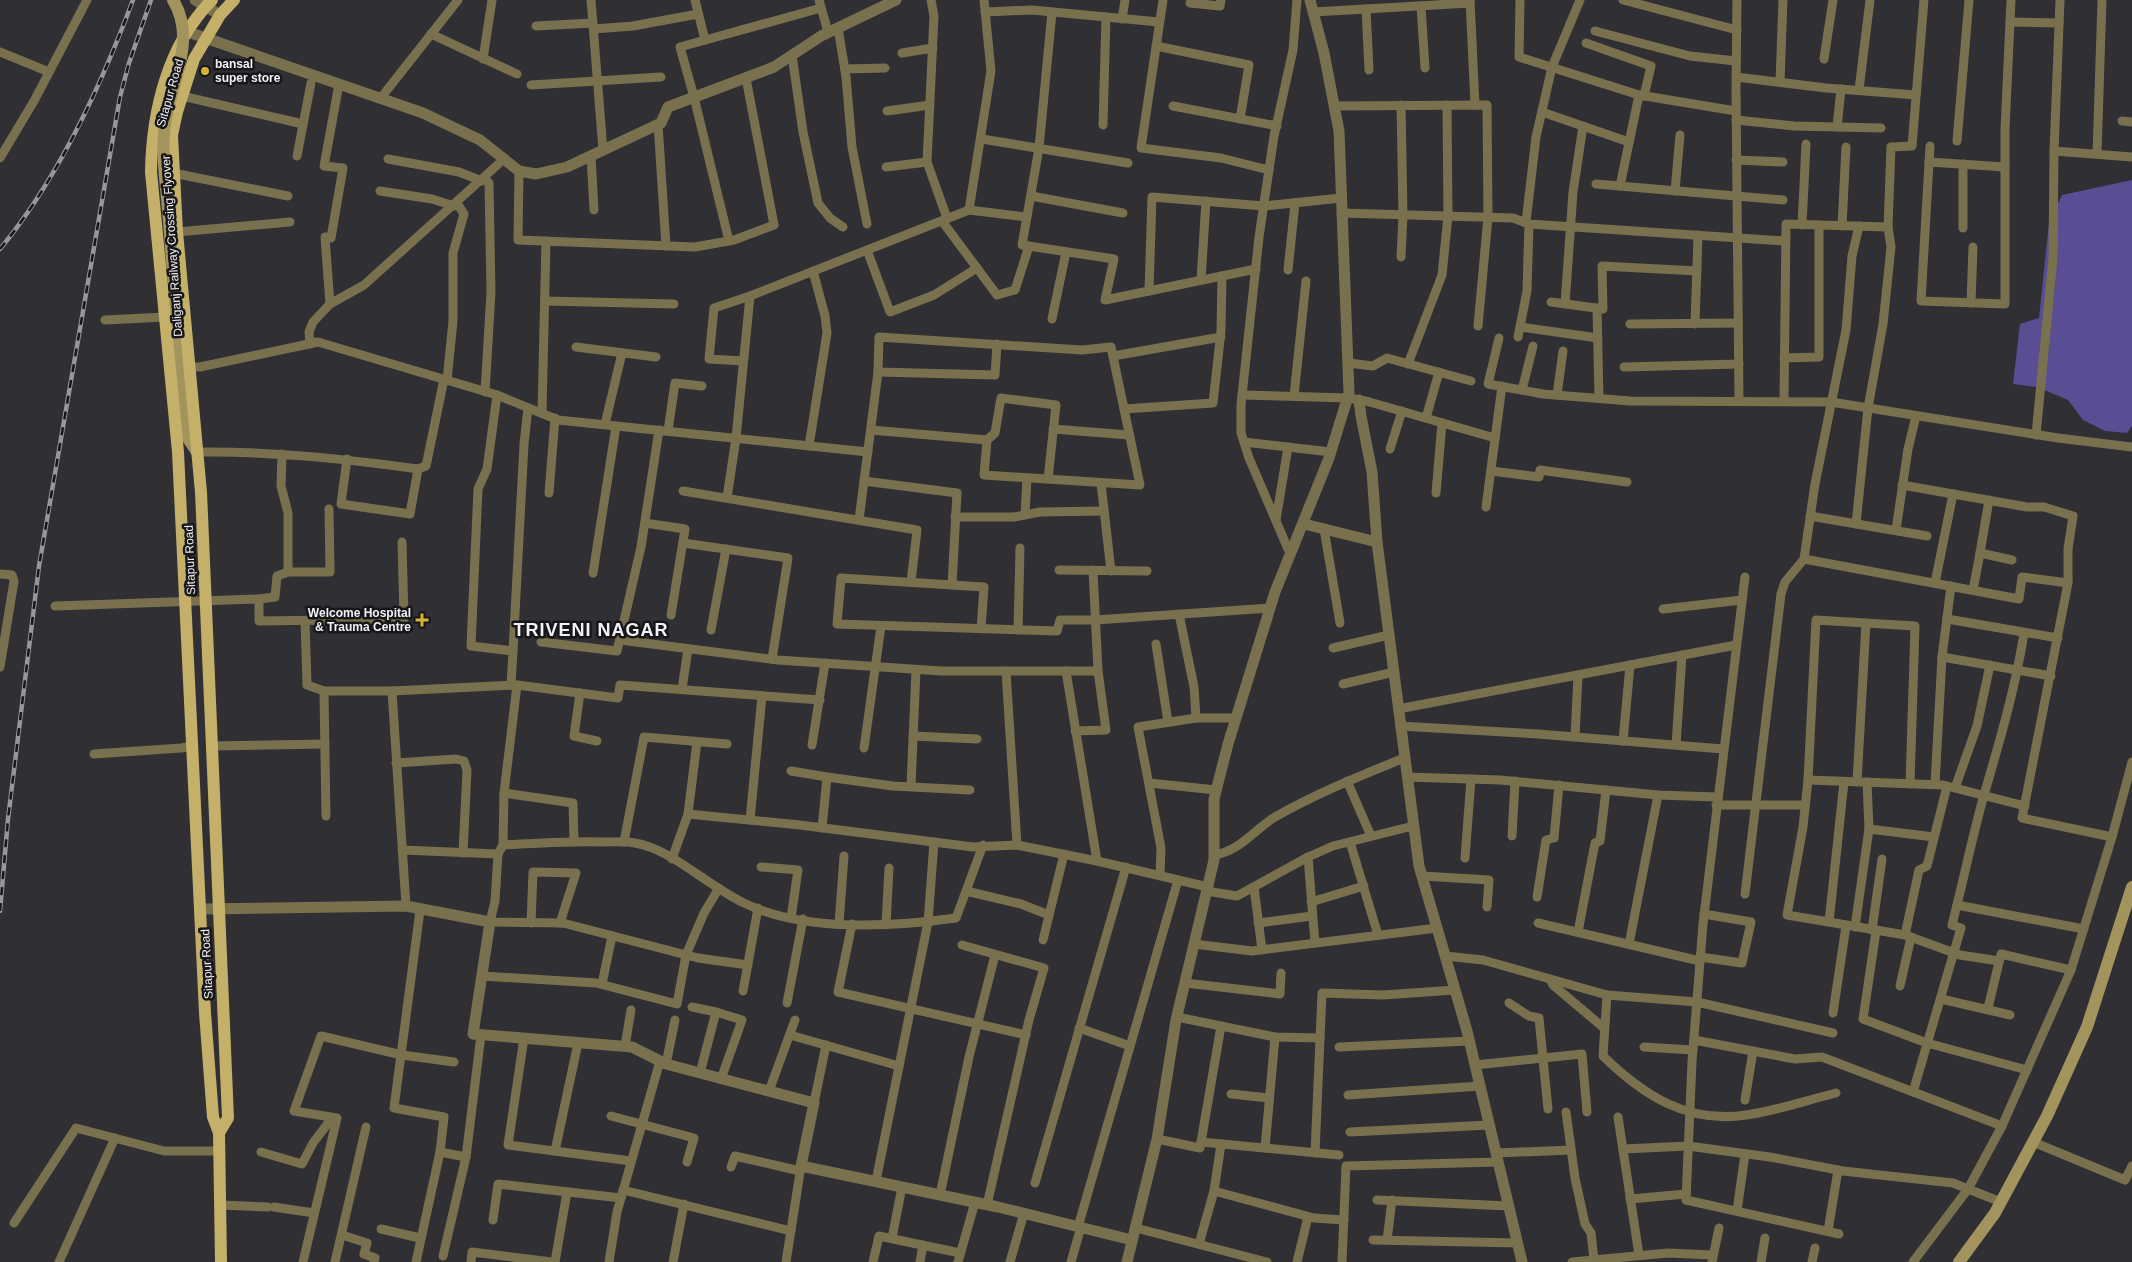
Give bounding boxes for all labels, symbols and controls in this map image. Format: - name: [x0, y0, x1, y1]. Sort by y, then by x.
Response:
- street label: Sitapur Road: [154, 57, 186, 129]
- place label: bansal super store: [215, 57, 281, 85]
- marker: bansal super store: [199, 65, 211, 77]
- street label: Daliganj Railway Crossing Flyover: [159, 155, 185, 337]
- street label: Sitapur Road: [182, 525, 198, 595]
- place label: Welcome Hospital & Trauma Centre: [308, 606, 411, 634]
- marker: Welcome Hospital & Trauma Centre: [415, 613, 429, 627]
- district label: TRIVENI NAGAR: [513, 620, 669, 640]
- street label: Sitapur Road: [198, 929, 216, 999]

